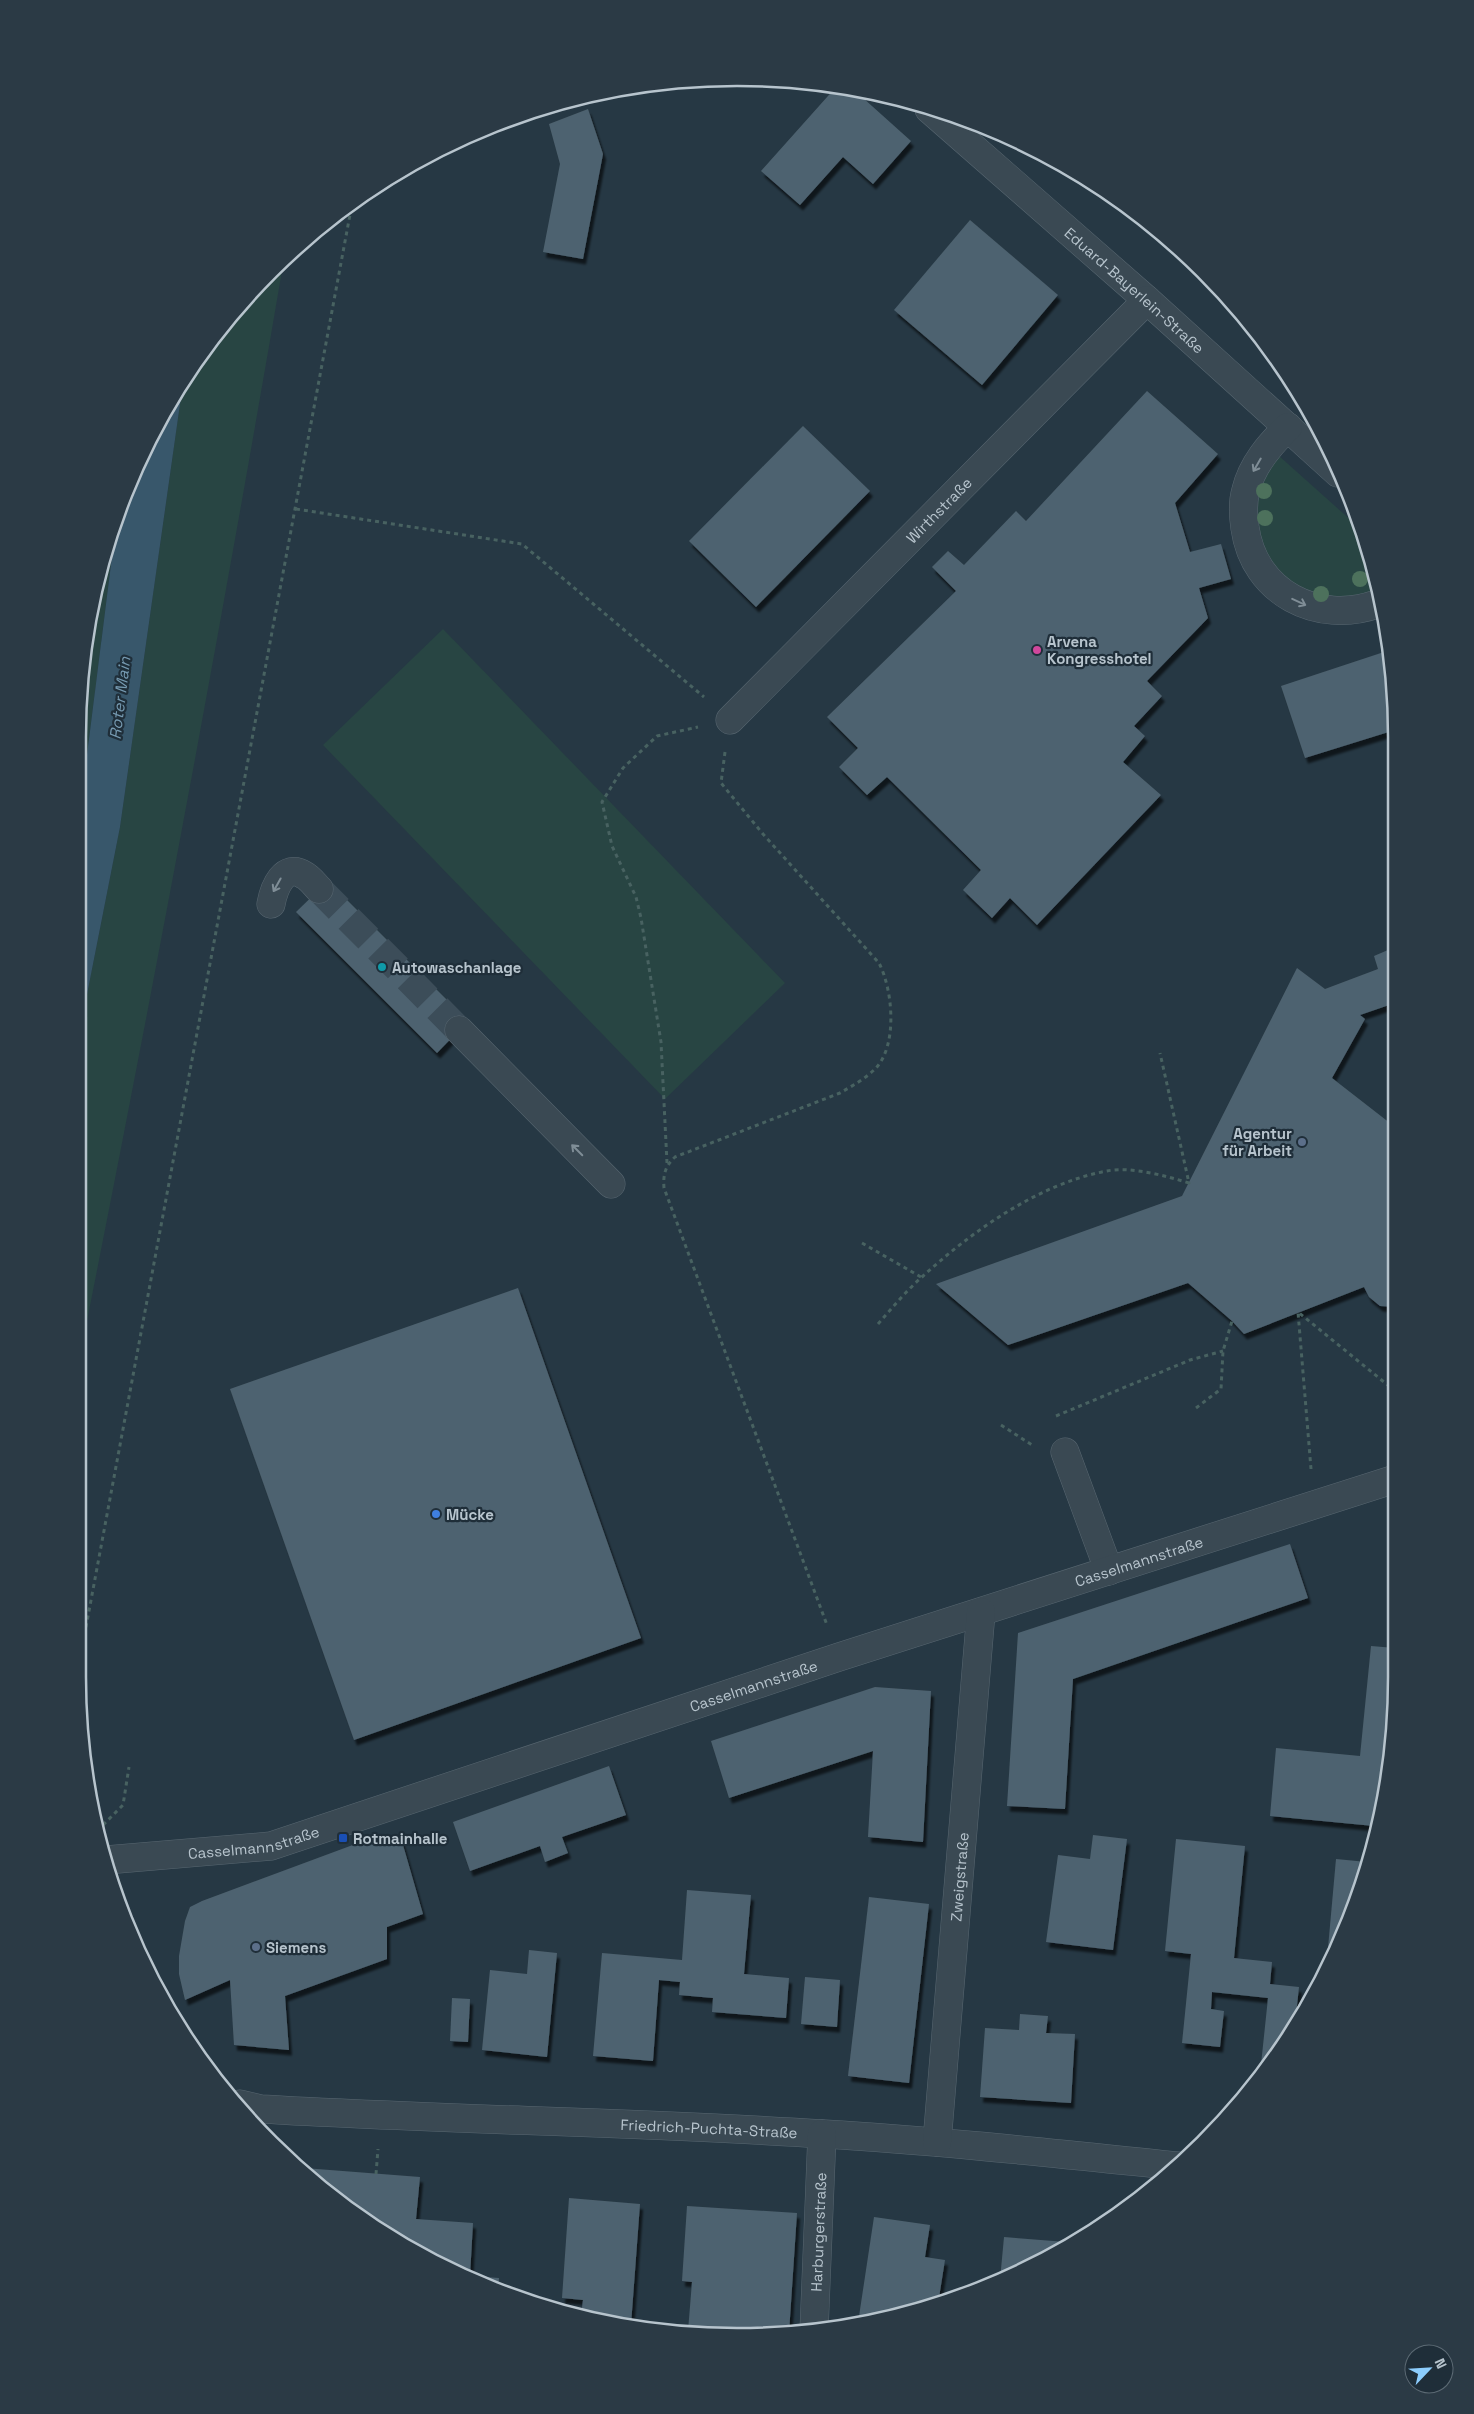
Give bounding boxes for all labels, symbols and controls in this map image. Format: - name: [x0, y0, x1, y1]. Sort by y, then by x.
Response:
- street label: Eduard-Bayerlein-Straße: [1061, 223, 1209, 357]
- one-way arrow: [1252, 457, 1262, 472]
- street label: Wirthstraße: [902, 473, 976, 547]
- one-way arrow: [1291, 598, 1306, 608]
- place label: Arvena Kongresshotel: [1047, 632, 1152, 668]
- marker: Arvena Kongresshotel: [1031, 644, 1043, 656]
- water label: Roter Main: [105, 654, 136, 741]
- one-way arrow: [272, 878, 282, 893]
- place label: Autowaschanlage: [392, 958, 522, 977]
- marker: Autowaschanlage: [376, 961, 388, 973]
- place label: Agentur für Arbeit: [1222, 1124, 1292, 1160]
- marker: Agentur für Arbeit: [1296, 1136, 1308, 1148]
- one-way arrow: [571, 1144, 583, 1156]
- place label: Mücke: [446, 1505, 494, 1524]
- marker: Mücke: [430, 1508, 442, 1520]
- street label: Casselmannstraße: [1072, 1532, 1205, 1590]
- street label: Casselmannstraße: [687, 1655, 820, 1716]
- street label: Casselmannstraße: [187, 1821, 322, 1863]
- place label: Rotmainhalle: [353, 1829, 448, 1848]
- street label: Zweigstraße: [946, 1831, 972, 1922]
- marker: Rotmainhalle: [337, 1832, 349, 1844]
- place label: Siemens: [266, 1938, 326, 1957]
- marker: Siemens: [250, 1941, 262, 1953]
- street label: Friedrich-Puchta-Straße: [620, 2115, 798, 2142]
- street label: Harburgerstraße: [806, 2172, 830, 2292]
- north arrow: [1404, 2344, 1454, 2394]
- text: N: [1431, 2355, 1451, 2372]

